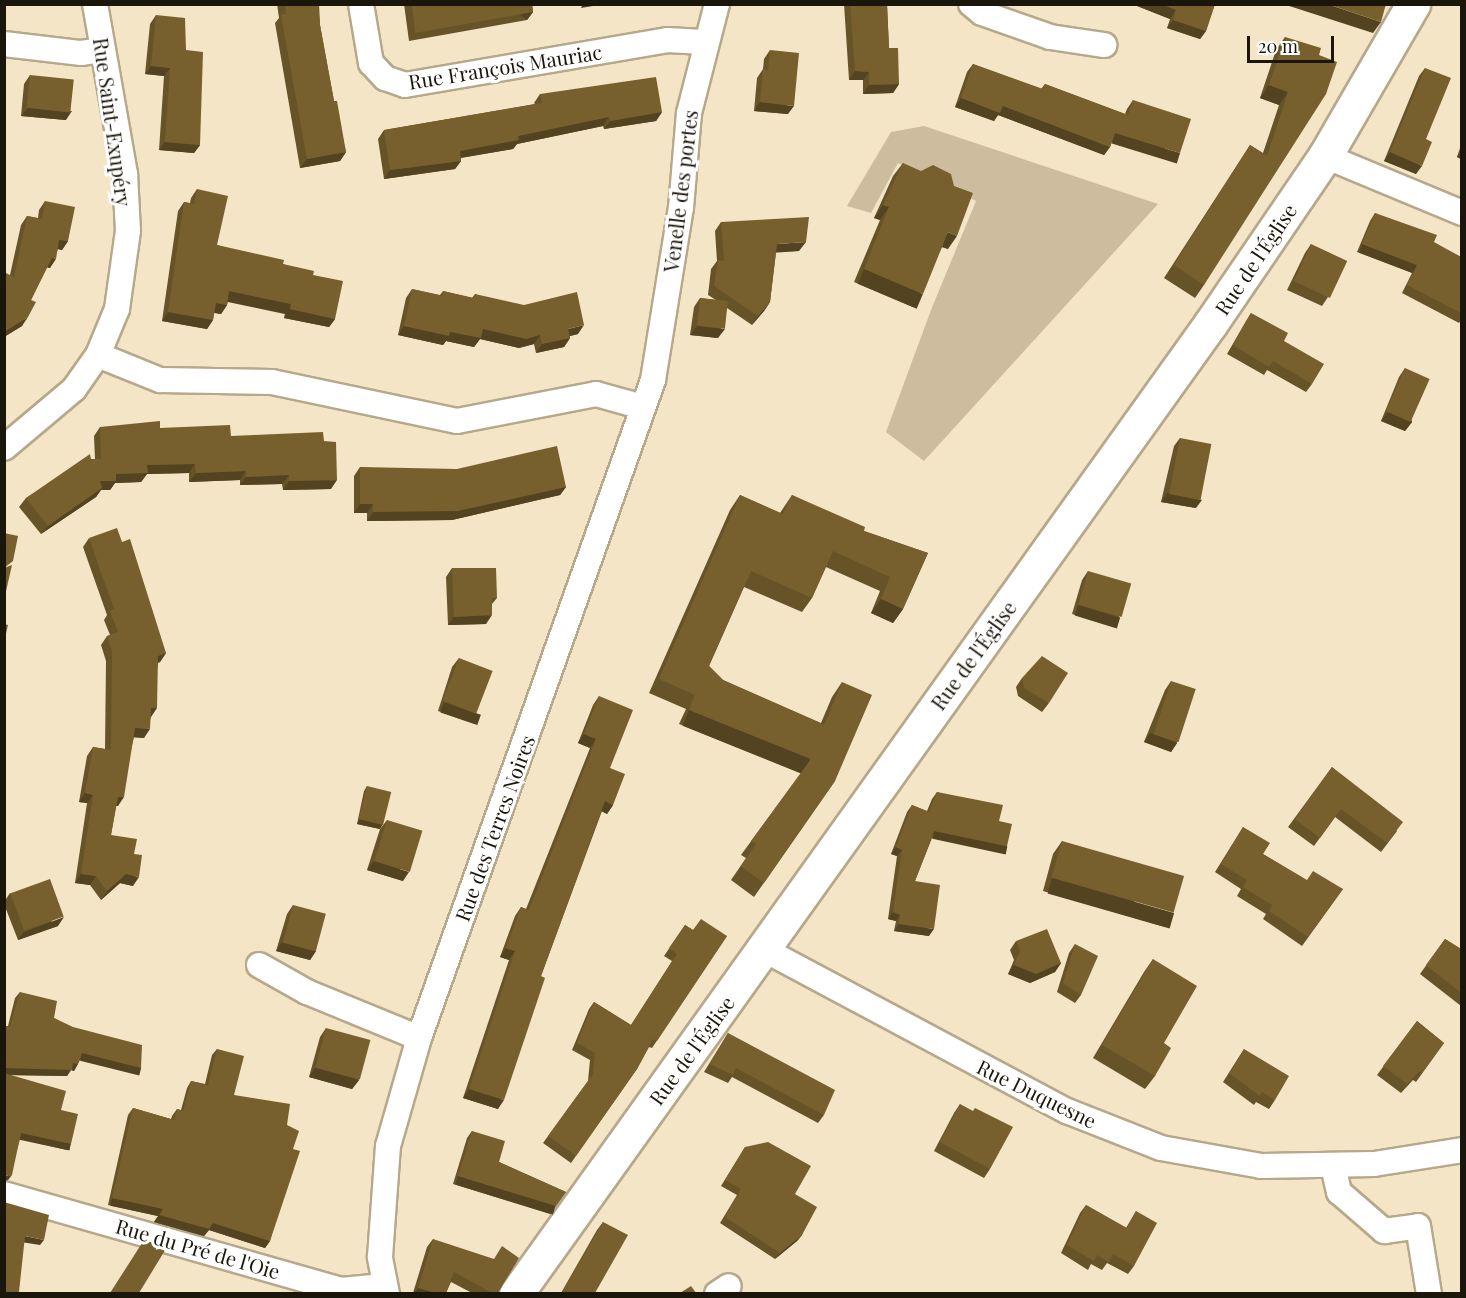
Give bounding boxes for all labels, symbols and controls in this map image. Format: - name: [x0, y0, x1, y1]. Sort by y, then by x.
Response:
- scale bar: [1250, 24, 1337, 62]
- text: 20 m: [1258, 34, 1298, 58]
- street label: Rue Saint-Exupéry: [89, 36, 137, 208]
- street label: Rue François Mauriac: [406, 39, 604, 93]
- street label: Venelle des portes: [658, 109, 702, 273]
- street label: Rue de l'Église: [1209, 199, 1301, 319]
- street label: Rue de l'Église: [925, 596, 1021, 714]
- street label: Rue des Terres Noires: [449, 732, 539, 924]
- street label: Rue de l'Église: [643, 991, 739, 1109]
- street label: Rue Duquesne: [973, 1054, 1101, 1132]
- street label: Rue du Pré de l'Oie: [113, 1213, 283, 1283]

